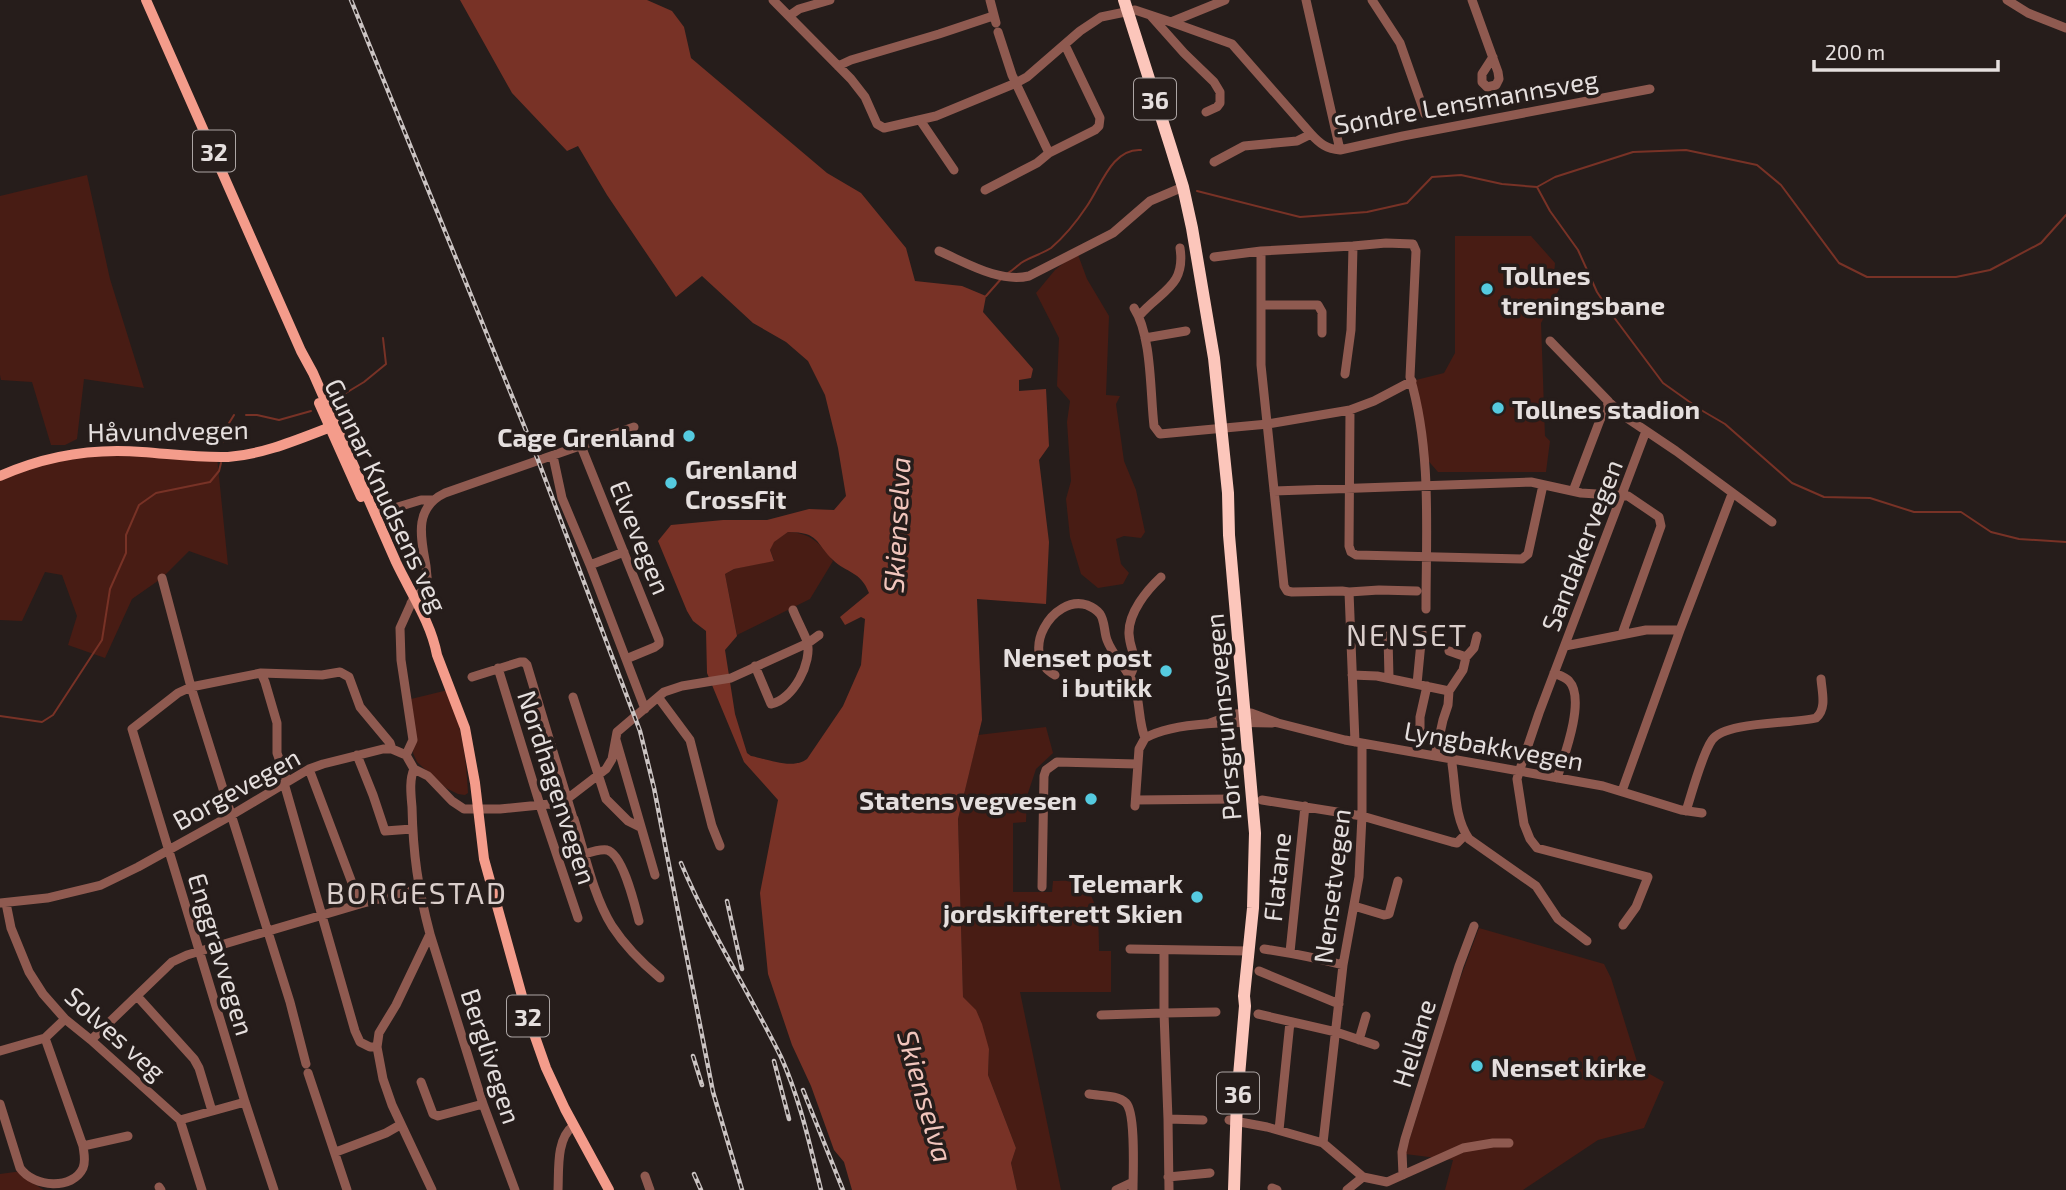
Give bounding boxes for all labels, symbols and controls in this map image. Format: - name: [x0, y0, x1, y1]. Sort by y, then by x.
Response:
- scale bar: [1814, 28, 1998, 72]
- text: 200 m: [1825, 39, 1885, 64]
- street label: Søndre Lensmannsveg: [1332, 63, 1600, 139]
- road number: 36: [1134, 78, 1176, 119]
- road number: 32: [193, 131, 235, 172]
- place label: Tollnes treningsbane: [1501, 259, 1665, 320]
- marker: Tollnes treningsbane: [1479, 281, 1495, 297]
- street label: Gunnar Knudsens veg: [319, 373, 455, 617]
- place label: Tollnes stadion: [1512, 393, 1700, 424]
- marker: Tollnes stadion: [1490, 400, 1506, 416]
- street label: Håvundvegen: [87, 413, 249, 447]
- place label: Cage Grenland: [497, 421, 675, 452]
- marker: Cage Grenland: [681, 428, 697, 444]
- place label: Grenland CrossFit: [685, 453, 798, 514]
- street label: Sandakervegen: [1534, 455, 1628, 635]
- water label: Skienselva: [875, 456, 917, 594]
- street label: Elvevegen: [604, 475, 678, 599]
- marker: Grenland CrossFit: [663, 475, 679, 491]
- street label: Porsgrunnsvegen: [1198, 612, 1246, 822]
- district label: NENSET: [1346, 616, 1468, 652]
- place label: Nenset post i butikk: [1003, 641, 1152, 702]
- marker: Nenset post i butikk: [1158, 663, 1174, 679]
- street label: Nordhagenvegen: [512, 686, 604, 888]
- street label: Lyngbakkvegen: [1402, 714, 1586, 776]
- street label: Borgevegen: [167, 740, 305, 836]
- place label: Statens vegvesen: [859, 784, 1077, 815]
- marker: Statens vegvesen: [1083, 791, 1099, 807]
- street label: Nensetvegen: [1306, 807, 1356, 965]
- street label: Flatane: [1256, 831, 1296, 923]
- place label: Telemark jordskifterett Skien: [943, 867, 1183, 928]
- street label: Enggravvegen: [183, 869, 261, 1039]
- district label: BORGESTAD: [326, 874, 508, 910]
- marker: Telemark jordskifterett Skien: [1189, 889, 1205, 905]
- street label: Solves veg: [59, 980, 173, 1086]
- street label: Berglivegen: [456, 985, 528, 1127]
- street label: Hellane: [1385, 995, 1441, 1091]
- road number: 32: [507, 996, 549, 1036]
- water label: Skienselva: [891, 1026, 961, 1166]
- place label: Nenset kirke: [1491, 1051, 1646, 1082]
- marker: Nenset kirke: [1469, 1058, 1485, 1074]
- road number: 36: [1217, 1072, 1259, 1114]

